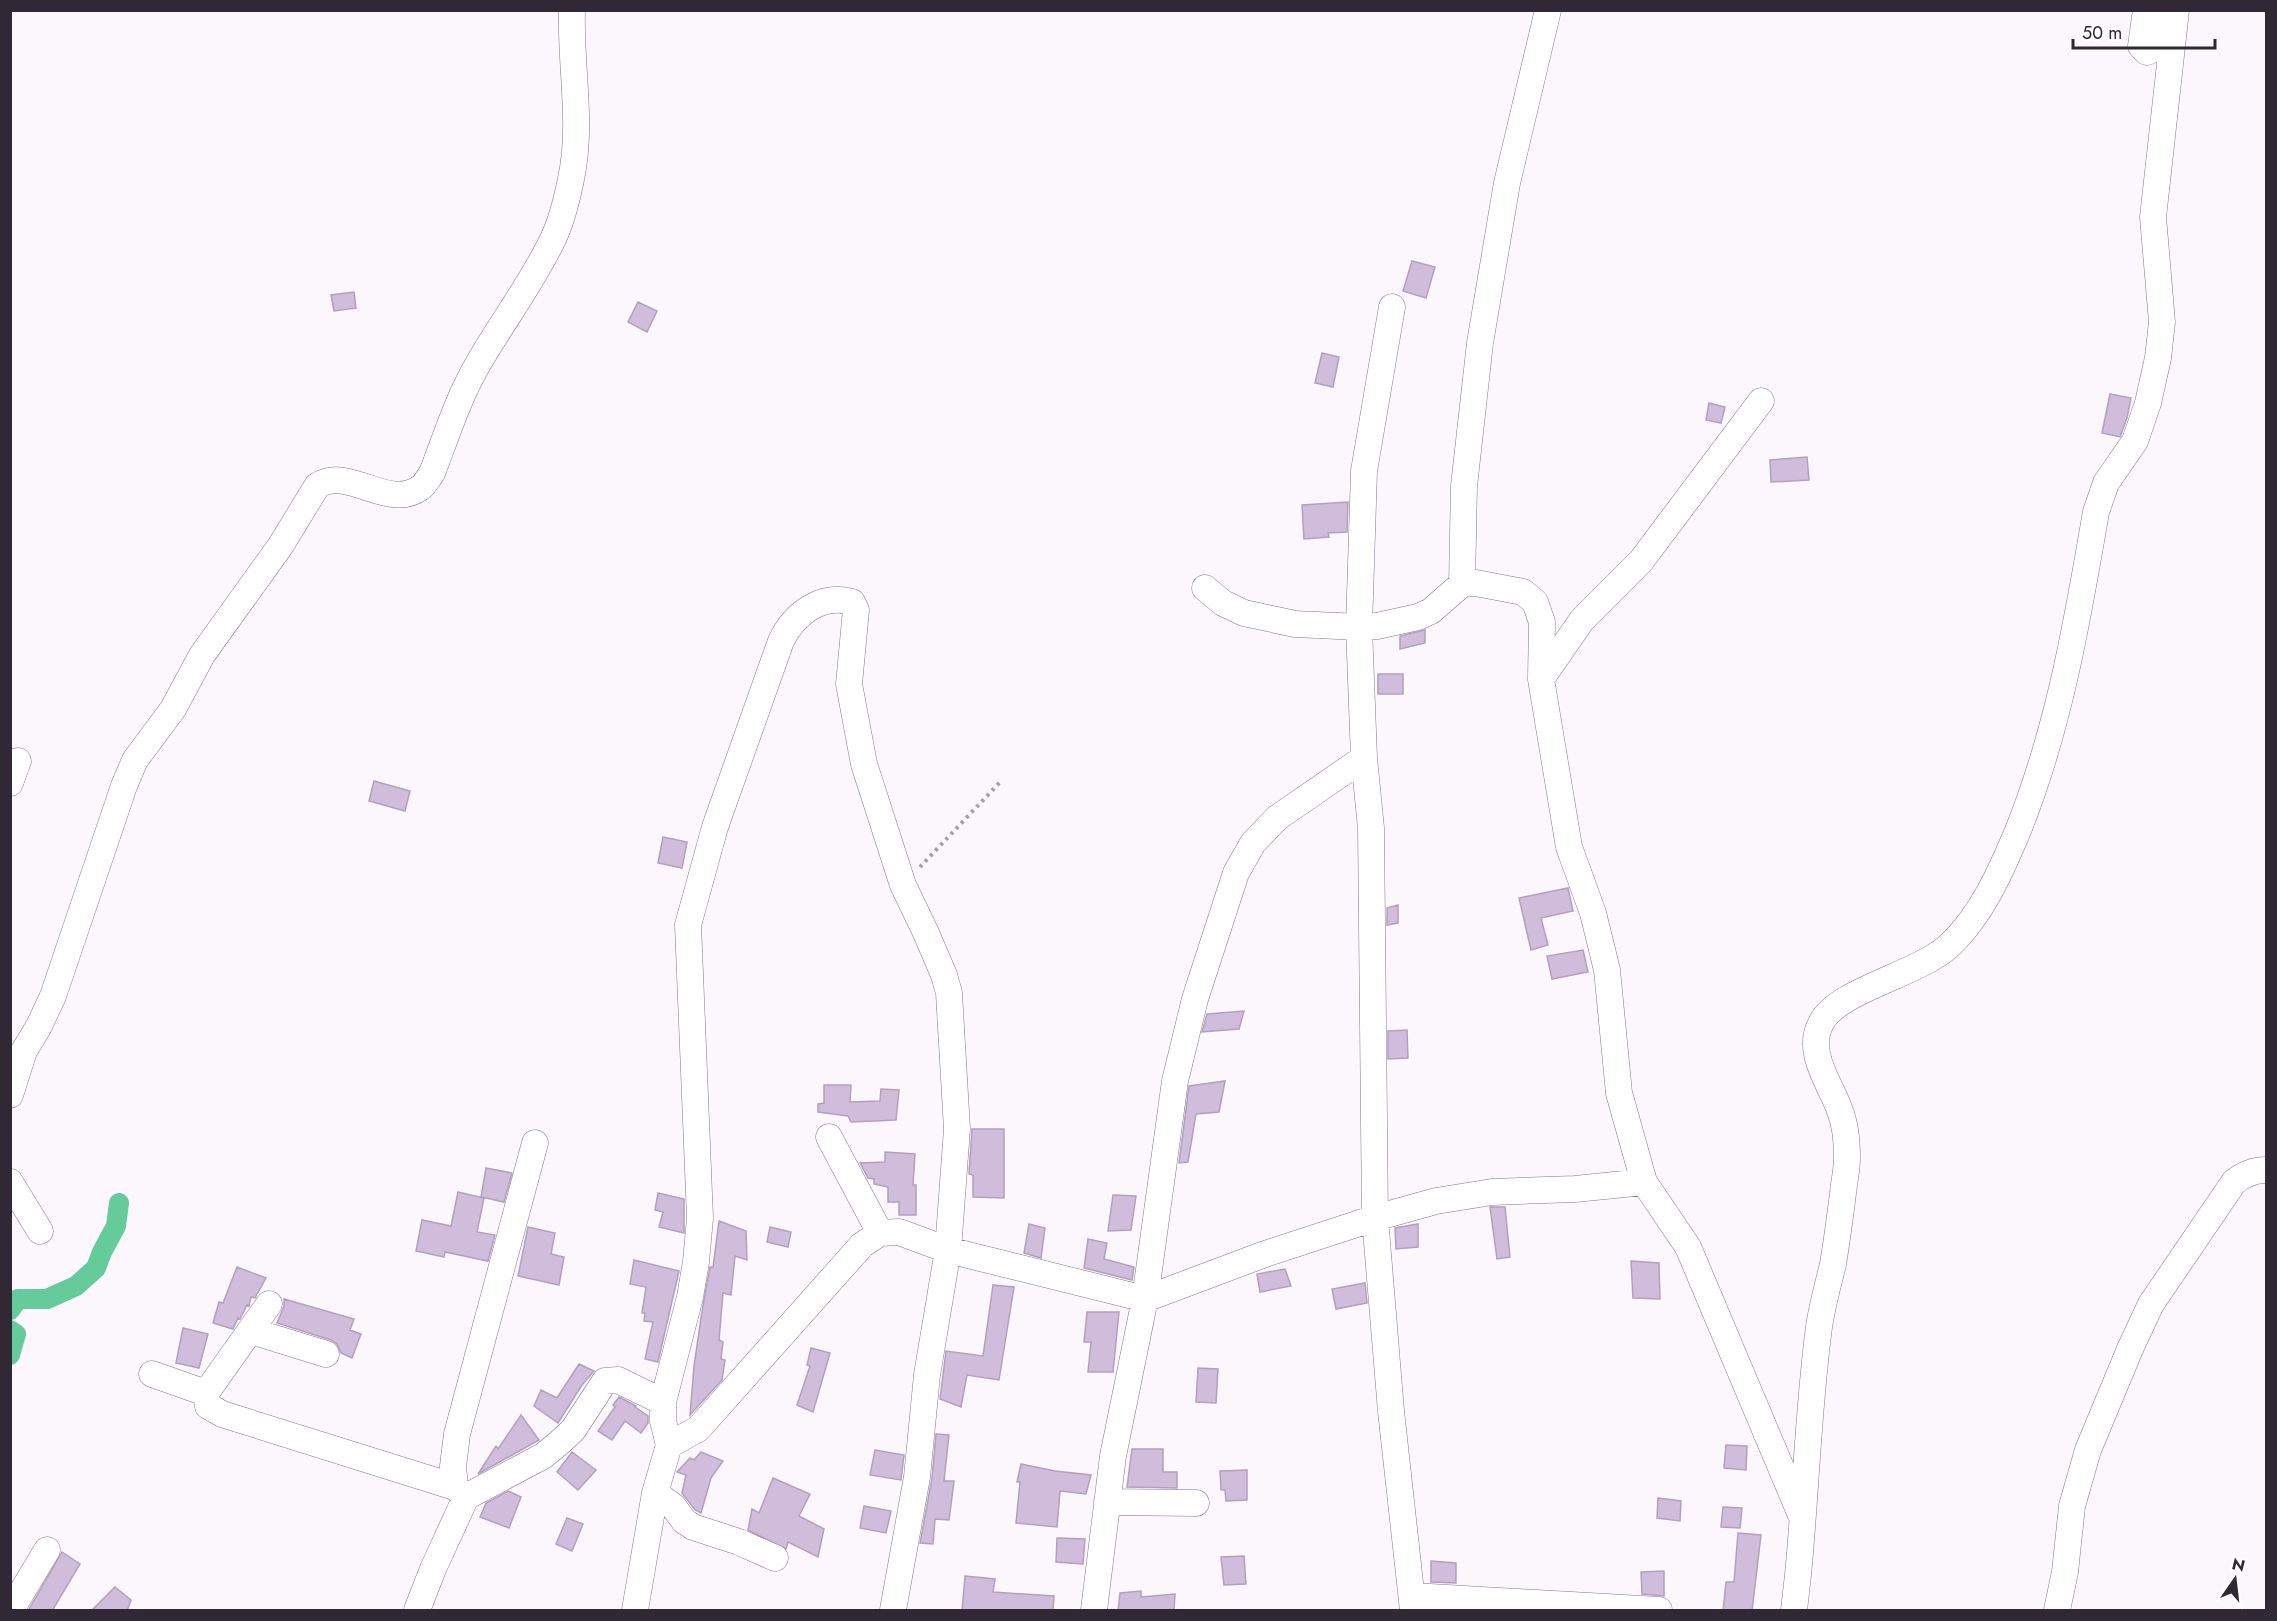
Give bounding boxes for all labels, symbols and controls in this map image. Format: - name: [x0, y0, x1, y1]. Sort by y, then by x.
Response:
- scale bar: [2073, 12, 2216, 50]
- text: 50 m: [2082, 20, 2122, 46]
- north arrow: [2205, 1549, 2265, 1609]
- text: N: [2230, 1552, 2247, 1578]

